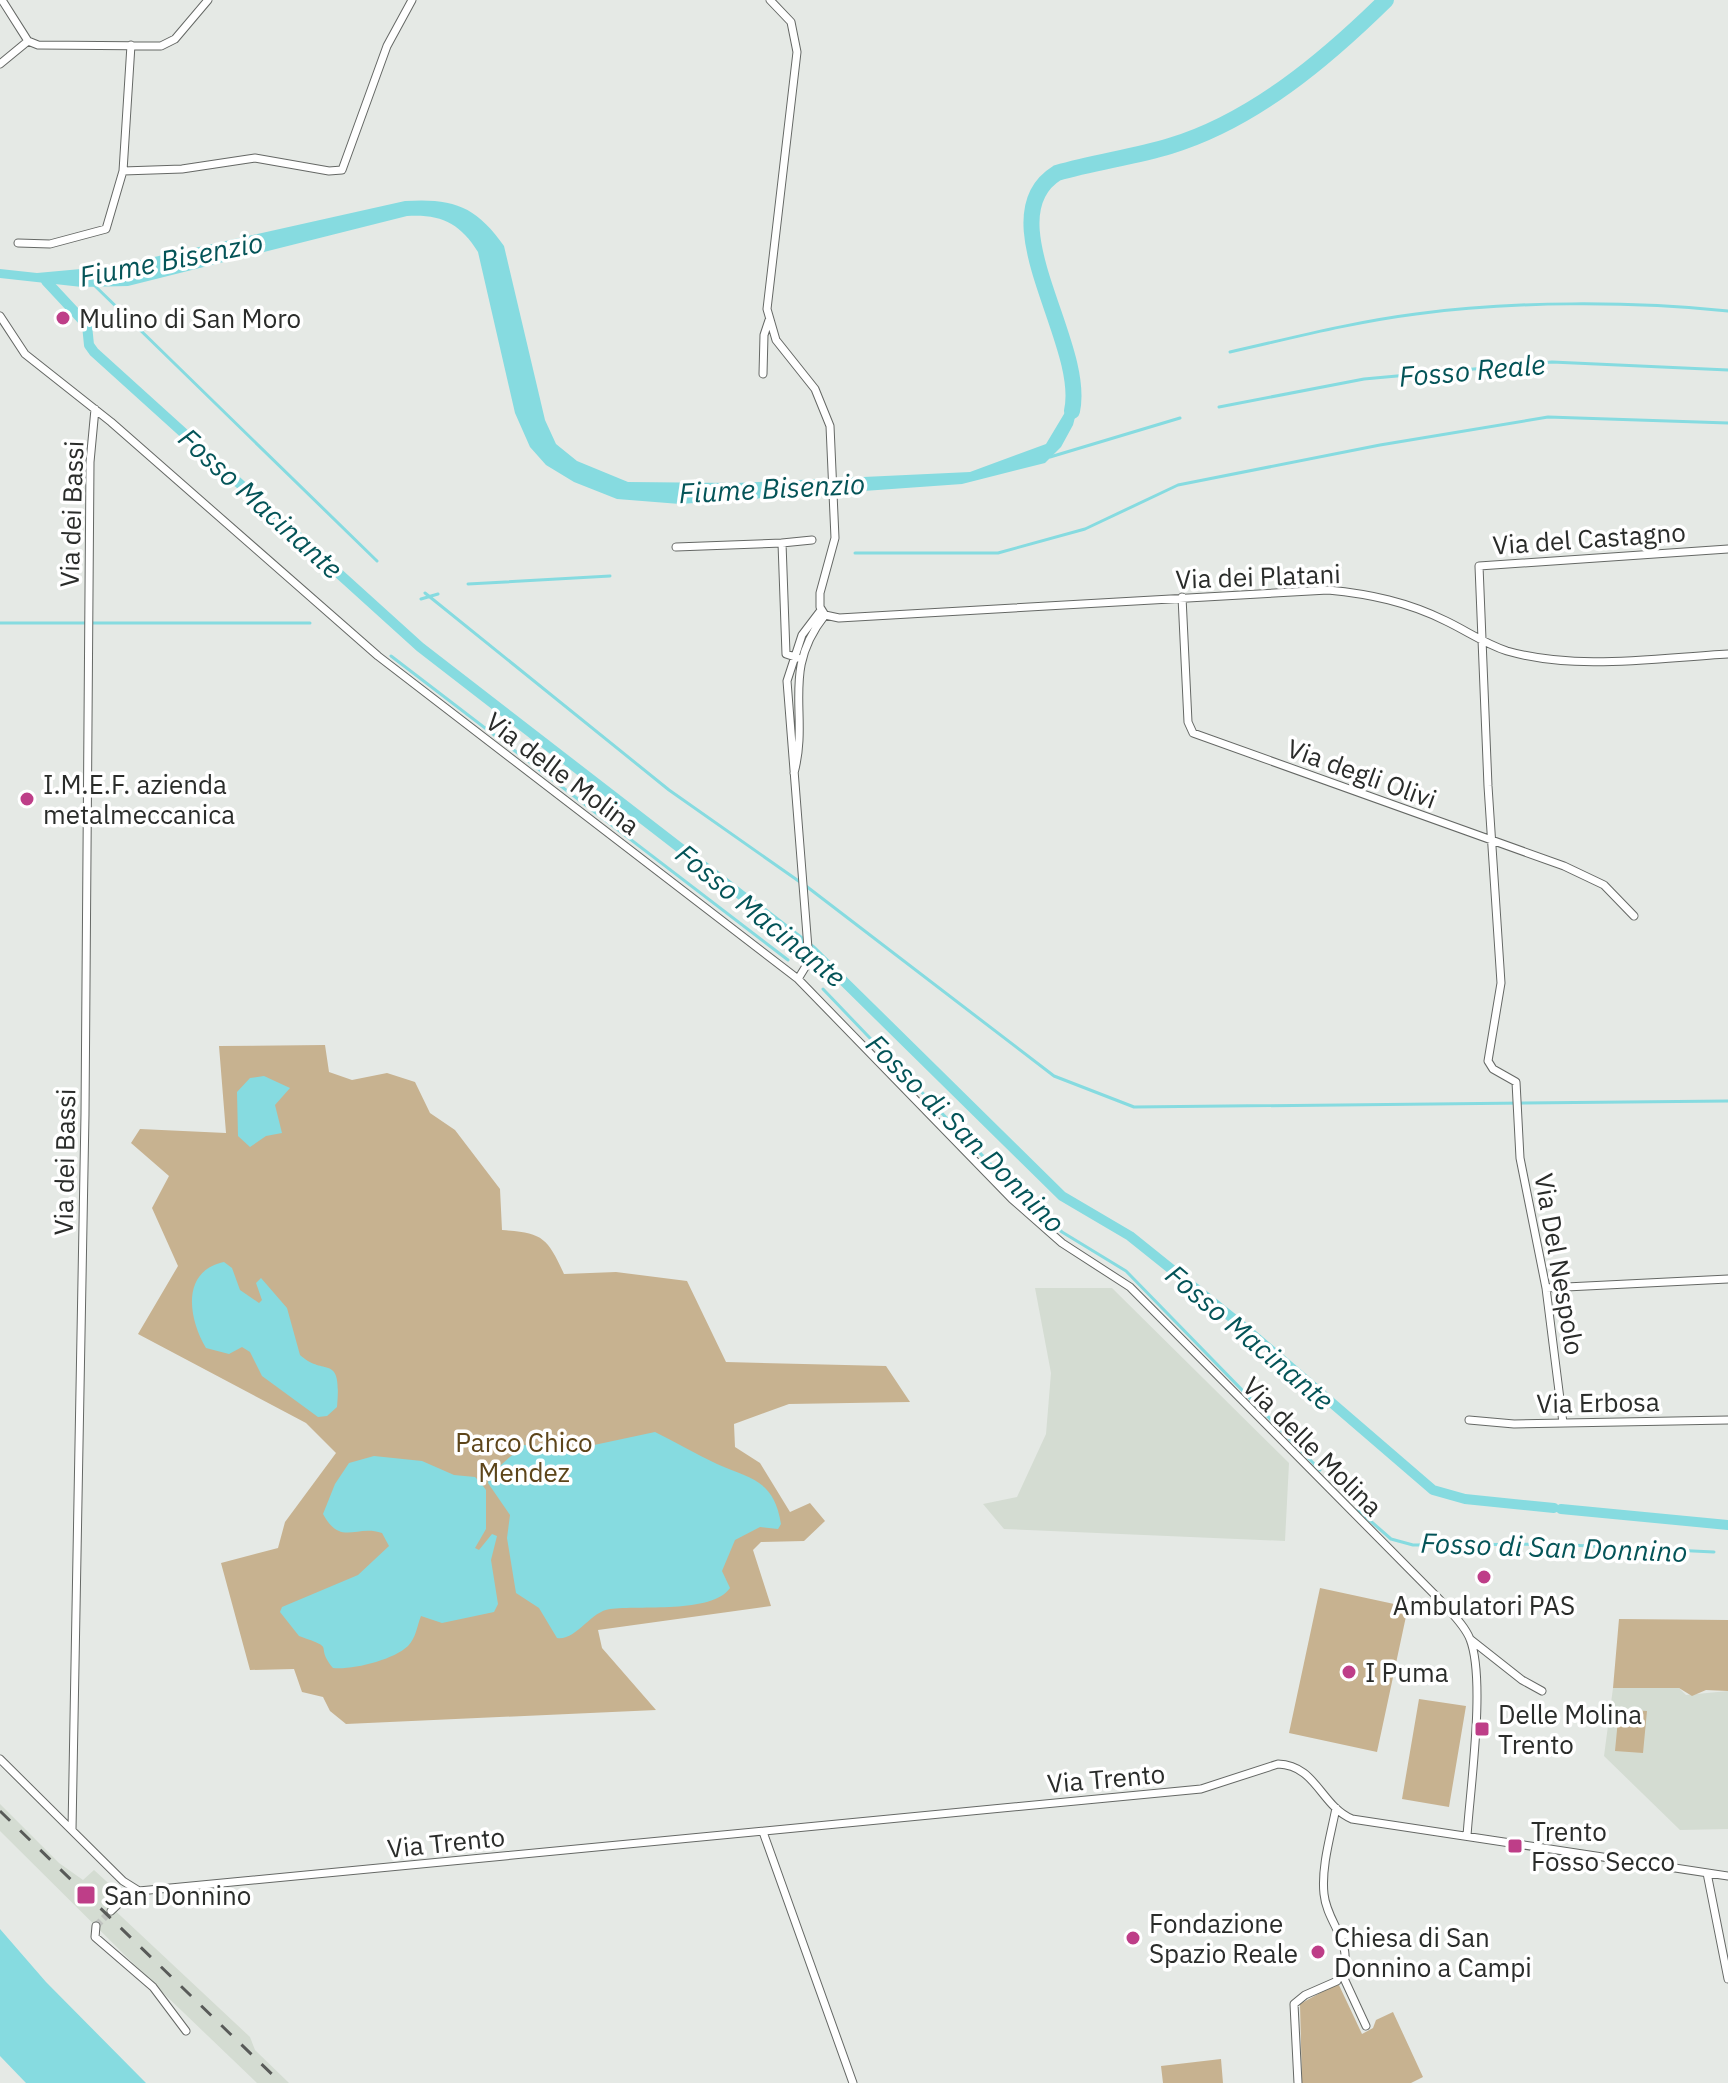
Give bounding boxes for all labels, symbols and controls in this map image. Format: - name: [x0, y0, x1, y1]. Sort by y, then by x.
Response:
- water label: Fiume Bisenzio: [76, 223, 266, 295]
- place label: Mulino di San Moro: [79, 301, 301, 335]
- marker: Mulino di San Moro: [54, 309, 72, 327]
- water label: Fosso Reale: [1397, 345, 1547, 395]
- water label: Fosso Macinante: [171, 420, 351, 586]
- street label: Via dei Bassi: [51, 440, 91, 588]
- water label: Fiume Bisenzio: [678, 465, 866, 511]
- street label: Via del Castagno: [1491, 514, 1687, 562]
- street label: Via dei Platani: [1175, 556, 1341, 596]
- street label: Via delle Molina: [479, 704, 647, 842]
- street label: Via degli Olivi: [1283, 730, 1441, 816]
- place label: I.M.E.F. azienda metalmeccanica: [43, 767, 235, 831]
- marker: I.M.E.F. azienda metalmeccanica: [18, 790, 36, 808]
- water label: Fosso Macinante: [668, 835, 854, 995]
- water label: Fosso di San Donnino: [858, 1025, 1074, 1241]
- street label: Via dei Bassi: [46, 1088, 82, 1236]
- street label: Via Del Nespolo: [1527, 1171, 1593, 1357]
- water label: Fosso Macinante: [1158, 1256, 1342, 1418]
- street label: Via delle Molina: [1236, 1369, 1390, 1523]
- street label: Via Erbosa: [1536, 1384, 1660, 1420]
- park label: Parco Chico Mendez: [455, 1425, 593, 1489]
- water label: Fosso di San Donnino: [1420, 1524, 1688, 1570]
- marker: Ambulatori PAS: [1475, 1568, 1493, 1586]
- place label: Ambulatori PAS: [1393, 1588, 1575, 1622]
- place label: I Puma: [1365, 1655, 1449, 1689]
- marker: I Puma: [1340, 1663, 1358, 1681]
- place label: Delle Molina Trento: [1498, 1697, 1642, 1761]
- marker: Delle Molina Trento: [1473, 1720, 1491, 1738]
- street label: Via Trento: [1046, 1756, 1166, 1800]
- place label: Trento Fosso Secco: [1531, 1814, 1675, 1878]
- street label: Via Trento: [385, 1819, 507, 1865]
- marker: Trento Fosso Secco: [1506, 1837, 1524, 1855]
- place label: San Donnino: [104, 1878, 251, 1912]
- marker: San Donnino: [75, 1884, 97, 1906]
- place label: Fondazione Spazio Reale: [1149, 1906, 1298, 1970]
- place label: Chiesa di San Donnino a Campi: [1334, 1920, 1532, 1984]
- marker: Fondazione Spazio Reale: [1124, 1929, 1142, 1947]
- marker: Chiesa di San Donnino a Campi: [1309, 1943, 1327, 1961]

